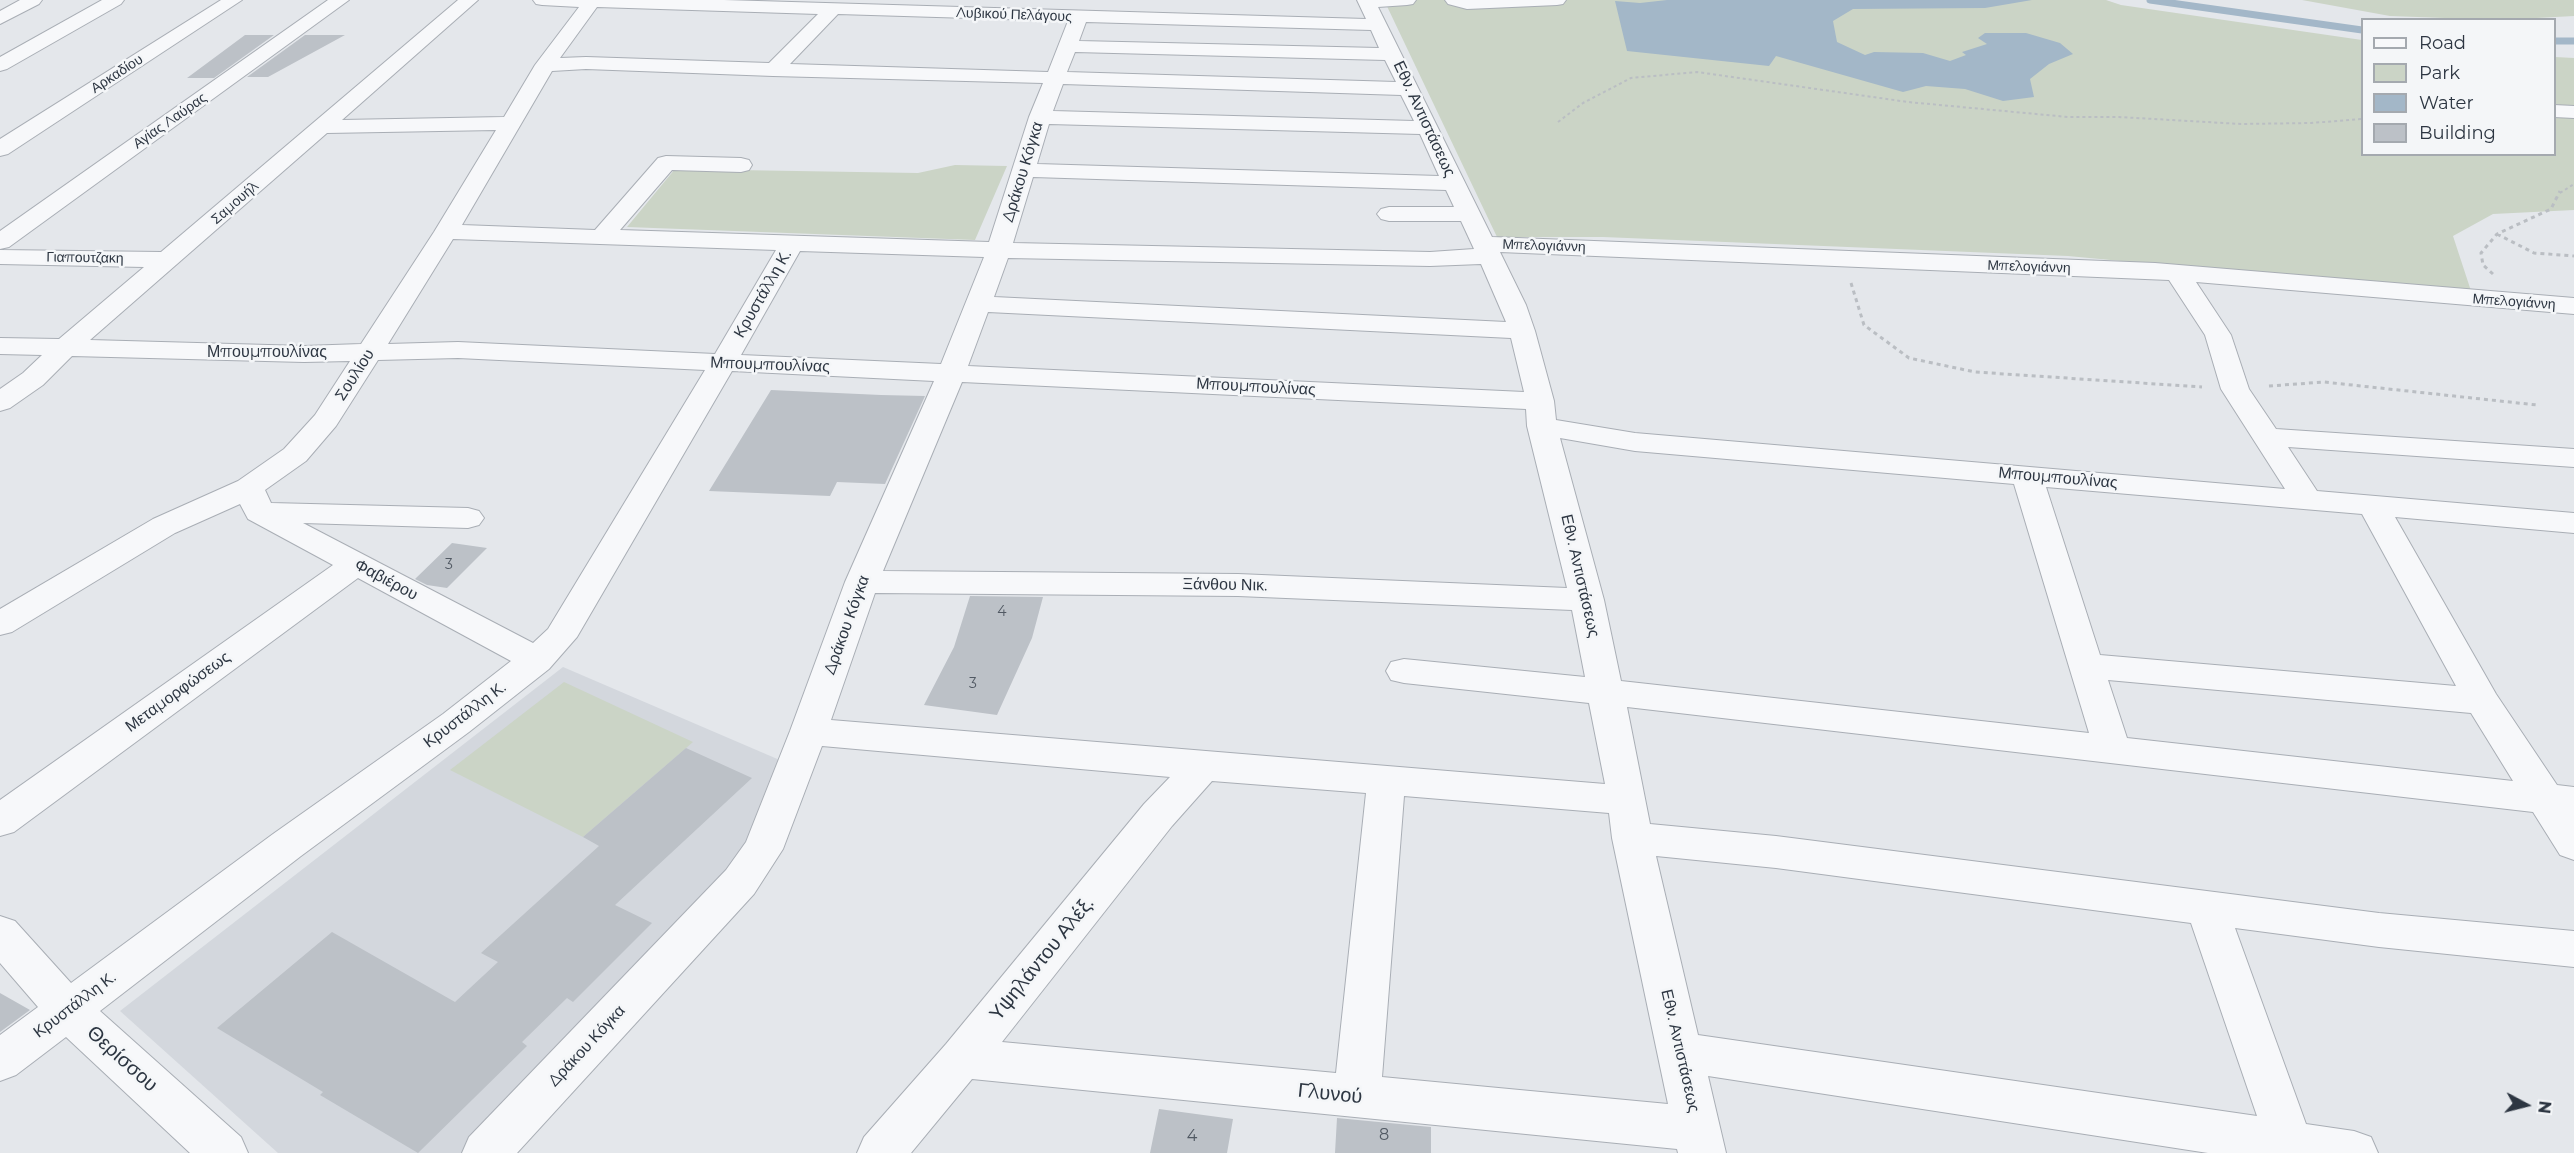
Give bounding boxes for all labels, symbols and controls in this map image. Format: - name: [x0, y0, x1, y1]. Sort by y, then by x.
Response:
- street label: Λυβικού Πελάγους: [956, 5, 1072, 25]
- legend: [2361, 18, 2556, 156]
- text: Road: [2419, 32, 2466, 54]
- street label: Αρκαδίου: [88, 51, 146, 97]
- street label: Εθν. Αντιστάσεως: [1389, 58, 1459, 180]
- text: Park: [2419, 62, 2460, 84]
- street label: Αγίας Λαύρας: [130, 89, 210, 153]
- text: Water: [2419, 92, 2474, 114]
- street label: Δράκου Κόγκα: [999, 120, 1047, 224]
- text: Building: [2419, 122, 2496, 144]
- street label: Σαμουήλ: [208, 178, 262, 228]
- street label: Μπελογιάννη: [1502, 236, 1586, 256]
- street label: Κρυστάλλη Κ.: [730, 247, 796, 341]
- street label: Γιαπουτζακη: [46, 249, 124, 267]
- street label: Μπελογιάννη: [1987, 257, 2071, 277]
- street label: Μπελογιάννη: [2472, 291, 2556, 313]
- street label: Μπουμπουλίνας: [207, 342, 327, 362]
- street label: Σουλίου: [331, 346, 379, 404]
- street label: Μπουμπουλίνας: [710, 353, 830, 377]
- street label: Μπουμπουλίνας: [1196, 374, 1316, 400]
- street label: Μπουμπουλίνας: [1998, 463, 2118, 493]
- street label: Εθν. Αντιστάσεως: [1556, 513, 1604, 639]
- street label: Φαβιέρου: [351, 555, 421, 605]
- house number: 3: [445, 557, 453, 573]
- street label: Δράκου Κόγκα: [820, 573, 874, 677]
- street label: Ξάνθου Νικ.: [1182, 575, 1268, 595]
- house number: 4: [997, 604, 1007, 620]
- street label: Μεταμορφώσεως: [122, 648, 234, 736]
- house number: 3: [969, 676, 977, 692]
- street label: Κρυστάλλη Κ.: [420, 678, 510, 752]
- street label: Υψηλάντου Αλέξ.: [985, 892, 1099, 1026]
- street label: Κρυστάλλη Κ.: [30, 968, 120, 1042]
- street label: Εθν. Αντιστάσεως: [1656, 988, 1704, 1114]
- street label: Δράκου Κόγκα: [545, 1001, 629, 1091]
- street label: Θερίσσου: [82, 1021, 162, 1097]
- north arrow: [2496, 1075, 2556, 1135]
- street label: Γλυνού: [1296, 1079, 1364, 1109]
- text: N: [2534, 1100, 2555, 1115]
- house number: 8: [1379, 1125, 1389, 1145]
- house number: 4: [1187, 1126, 1197, 1146]

